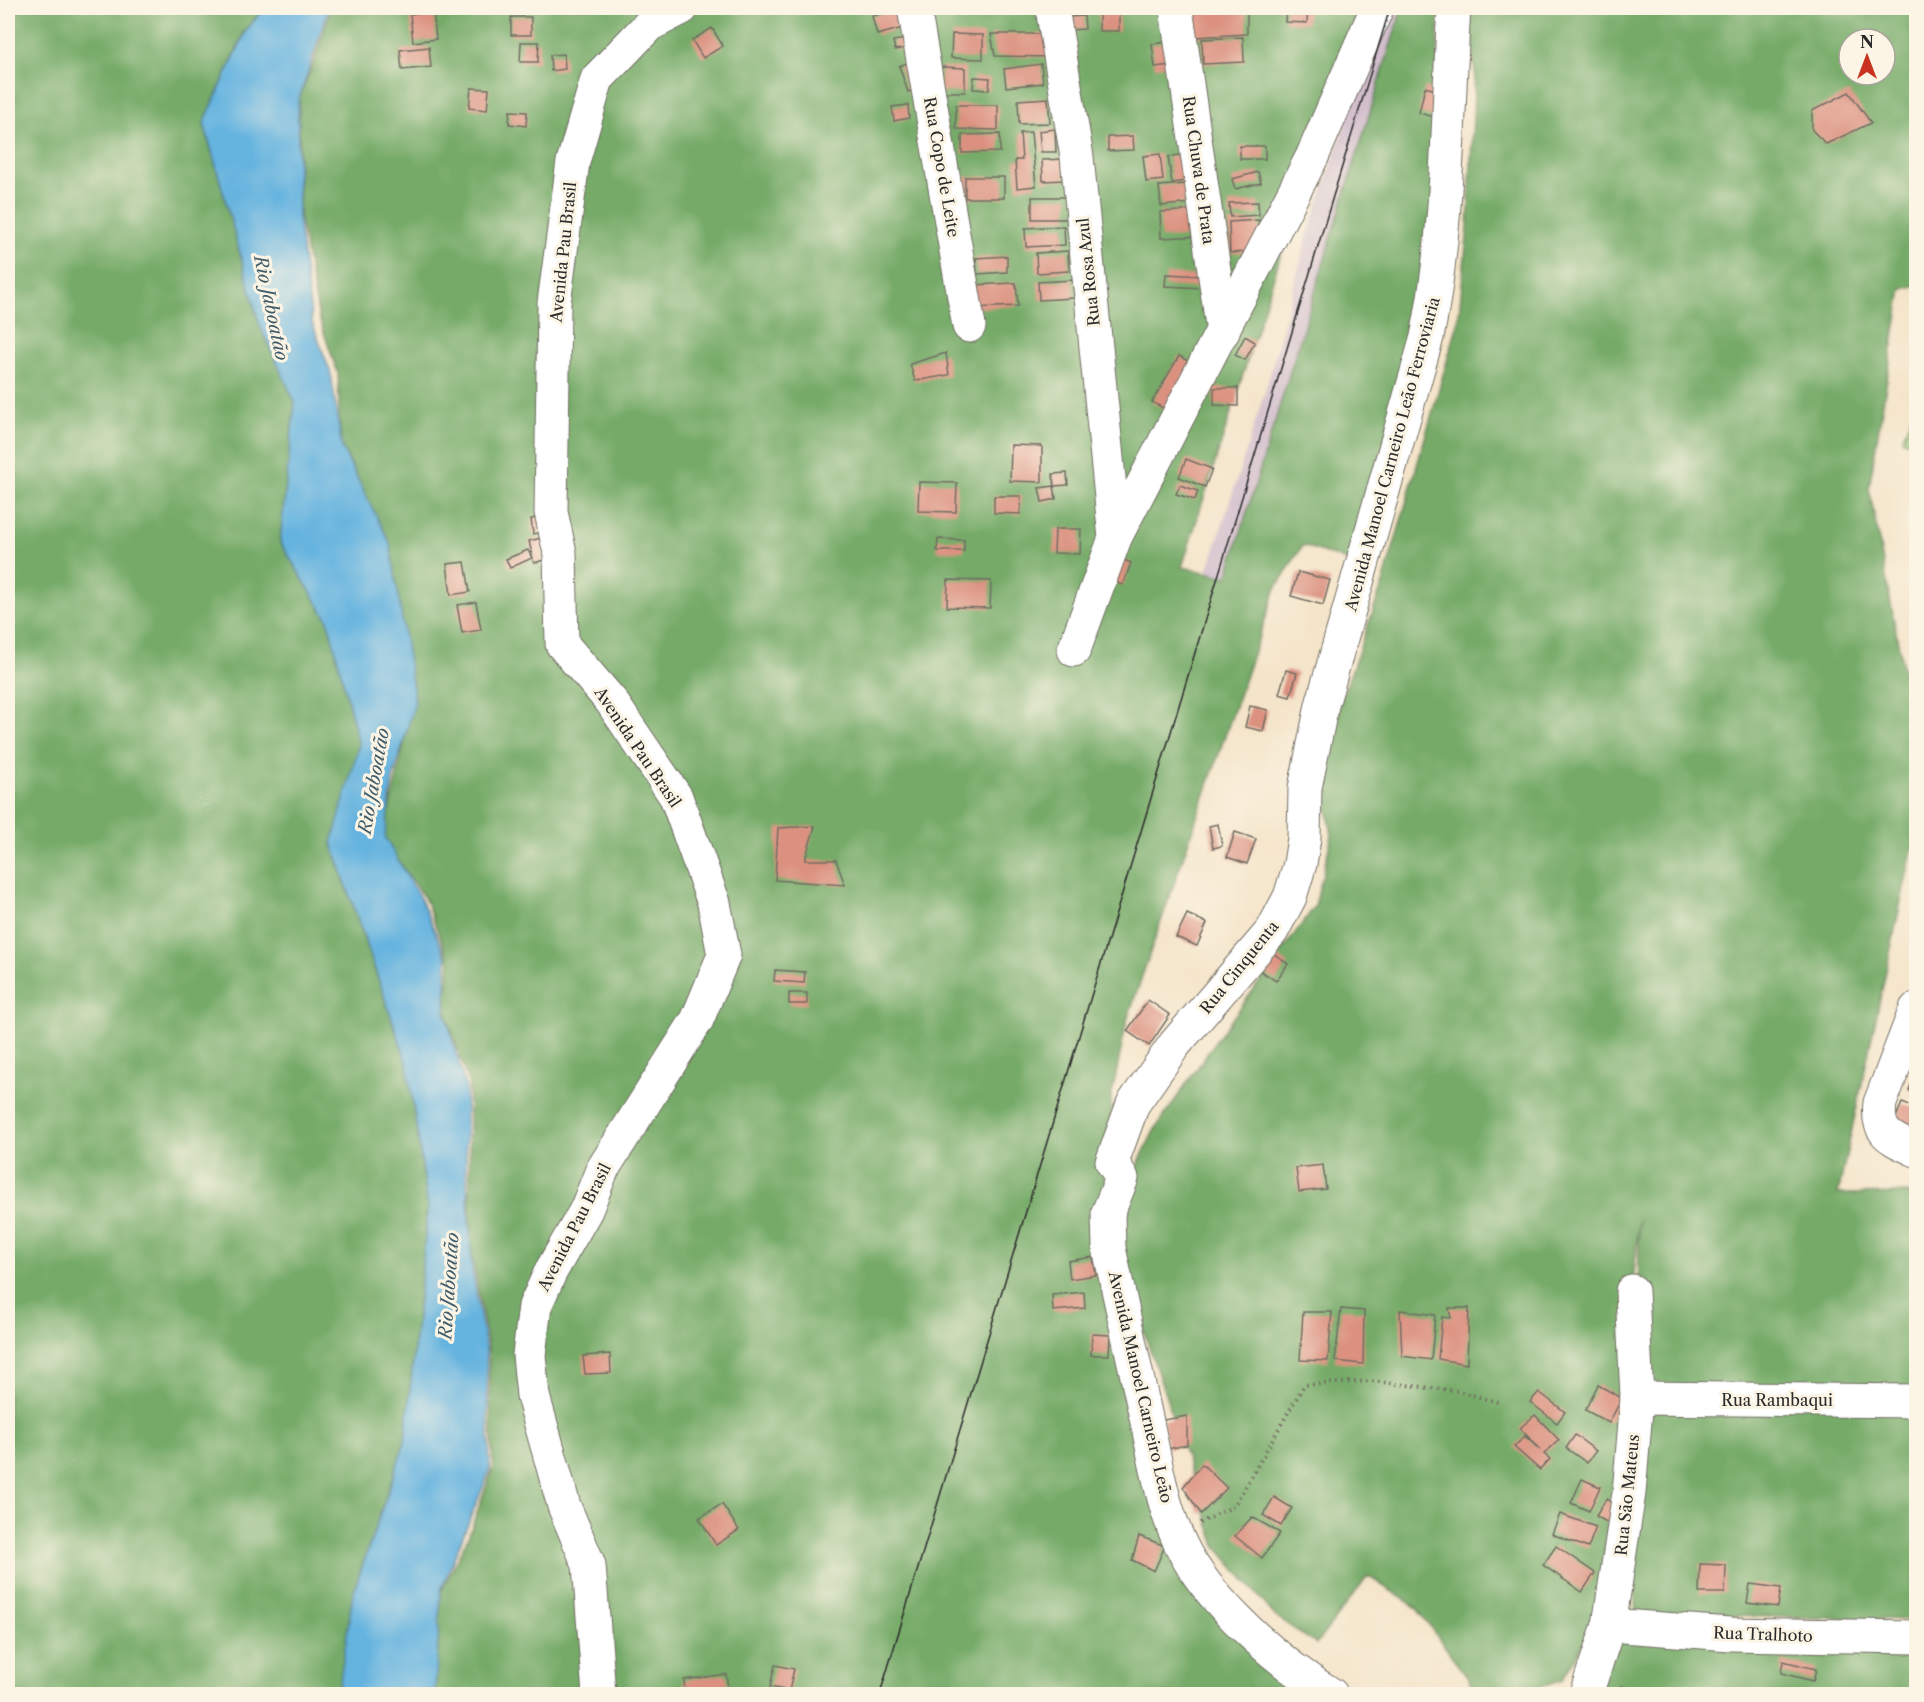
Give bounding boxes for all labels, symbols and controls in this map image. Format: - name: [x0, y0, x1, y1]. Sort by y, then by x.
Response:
- north arrow: [1837, 27, 1897, 87]
- text: N: [1860, 32, 1874, 52]
- street label: Rua Copo de Leite: [920, 95, 964, 239]
- street label: Rua Chuva de Prata: [1179, 95, 1219, 246]
- street label: Avenida Pau Brasil: [546, 181, 580, 324]
- street label: Rua Rosa Azul: [1072, 217, 1104, 327]
- water label: Rio Jaboatão: [249, 251, 293, 363]
- street label: Avenida Manoel Carneiro Leão Ferroviaria: [1340, 294, 1444, 614]
- street label: Avenida Pau Brasil: [590, 682, 686, 811]
- water label: Rio Jaboatão: [354, 726, 394, 838]
- street label: Rua Cinquenta: [1195, 916, 1283, 1018]
- street label: Avenida Pau Brasil: [533, 1159, 615, 1295]
- water label: Rio Jaboatão: [434, 1232, 464, 1342]
- street label: Avenida Manoel Carneiro Leão: [1104, 1268, 1177, 1505]
- street label: Rua Rambaqui: [1721, 1390, 1833, 1410]
- street label: Rua São Mateus: [1611, 1433, 1643, 1557]
- street label: Rua Tralhoto: [1713, 1622, 1813, 1646]

